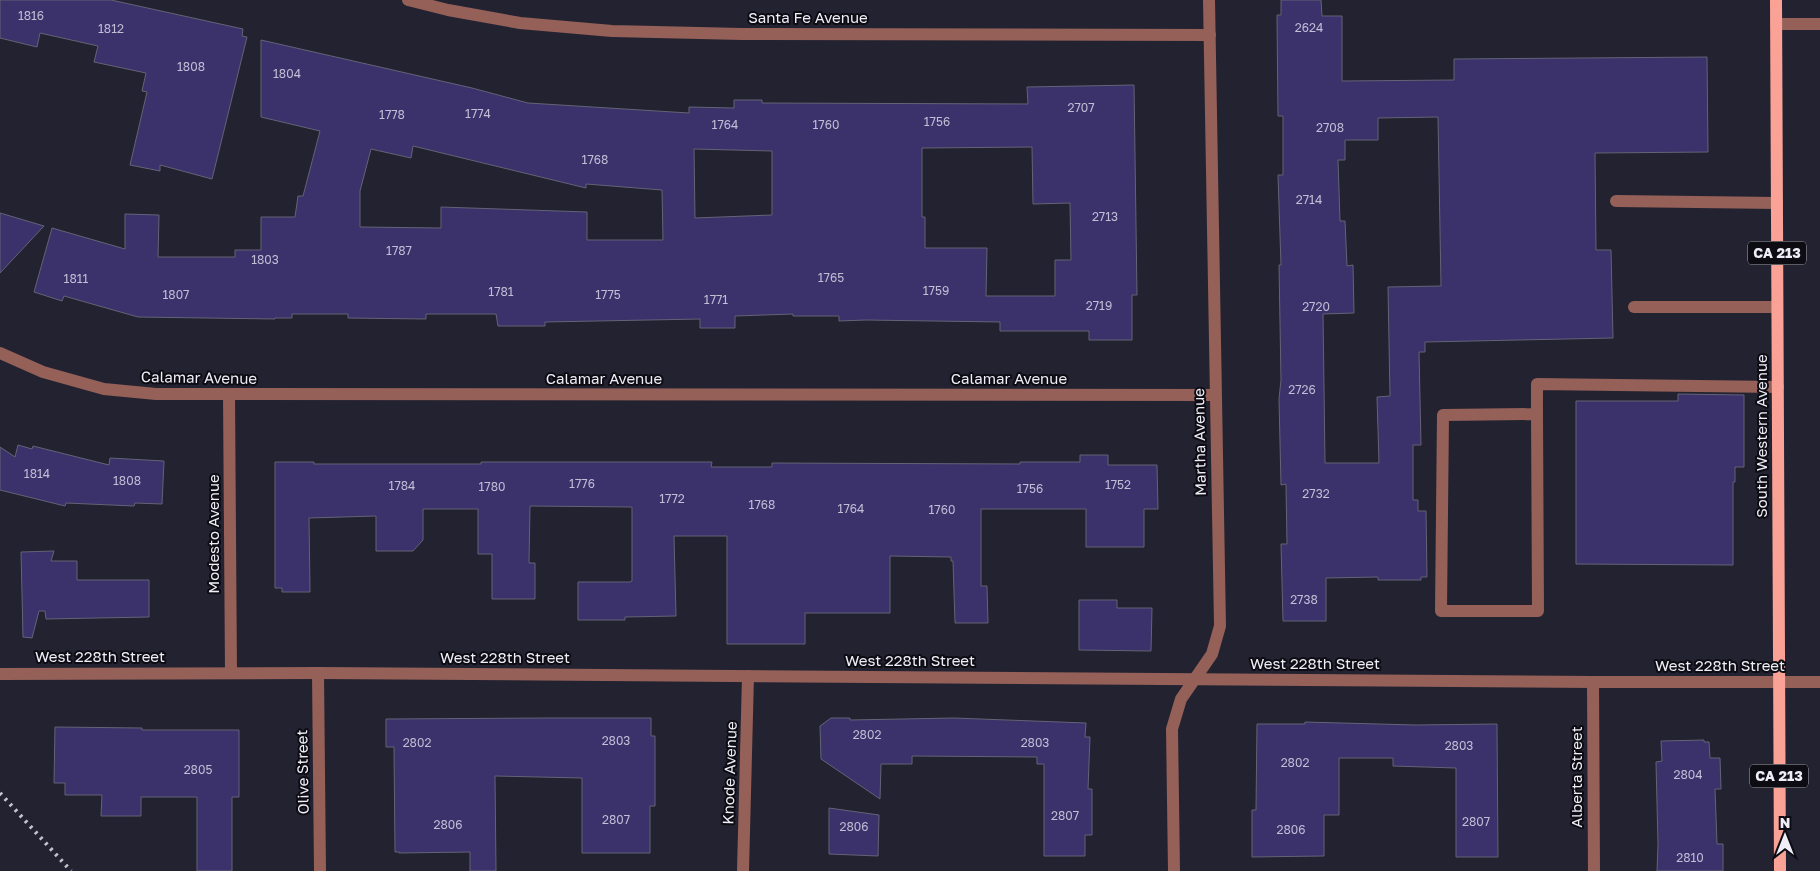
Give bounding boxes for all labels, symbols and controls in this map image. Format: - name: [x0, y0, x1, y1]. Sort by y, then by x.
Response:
- house number: 1816: [18, 8, 44, 23]
- street label: Santa Fe Avenue: [748, 8, 868, 26]
- house number: 2624: [1295, 20, 1323, 35]
- house number: 1812: [98, 21, 124, 36]
- house number: 1808: [177, 59, 205, 74]
- house number: 1804: [273, 66, 301, 81]
- house number: 2707: [1067, 100, 1095, 115]
- house number: 1774: [465, 106, 491, 121]
- house number: 1778: [379, 107, 405, 122]
- house number: 1756: [924, 114, 950, 129]
- house number: 1764: [712, 117, 738, 132]
- house number: 1760: [813, 117, 839, 132]
- house number: 2708: [1316, 120, 1344, 135]
- house number: 1768: [582, 152, 608, 167]
- house number: 2714: [1296, 192, 1322, 207]
- house number: 2713: [1092, 209, 1118, 224]
- road number: CA 213: [1748, 242, 1806, 264]
- house number: 1787: [386, 243, 412, 258]
- house number: 1803: [251, 252, 279, 267]
- house number: 1765: [818, 270, 844, 285]
- house number: 1811: [64, 271, 89, 286]
- house number: 1759: [923, 283, 949, 298]
- house number: 1781: [488, 284, 514, 299]
- house number: 1807: [163, 287, 189, 302]
- house number: 1775: [595, 287, 621, 302]
- house number: 1771: [704, 292, 728, 307]
- house number: 2719: [1086, 298, 1112, 313]
- house number: 2720: [1302, 299, 1330, 314]
- street label: South Western Avenue: [1752, 354, 1770, 518]
- street label: Calamar Avenue: [141, 367, 258, 387]
- street label: Calamar Avenue: [546, 369, 662, 387]
- street label: Calamar Avenue: [951, 369, 1067, 387]
- house number: 2726: [1288, 382, 1316, 397]
- street label: Martha Avenue: [1189, 388, 1209, 496]
- house number: 1814: [24, 466, 50, 481]
- house number: 1808: [113, 473, 141, 488]
- street label: Modesto Avenue: [204, 474, 222, 594]
- house number: 1776: [569, 476, 595, 491]
- house number: 1752: [1105, 477, 1131, 492]
- house number: 1784: [389, 478, 415, 493]
- house number: 1780: [479, 479, 505, 494]
- house number: 1756: [1017, 481, 1043, 496]
- house number: 2732: [1302, 486, 1330, 501]
- house number: 1772: [659, 491, 685, 506]
- house number: 1768: [749, 497, 775, 512]
- house number: 1764: [838, 501, 864, 516]
- house number: 1760: [929, 502, 955, 517]
- house number: 2738: [1290, 592, 1318, 607]
- street label: West 228th Street: [35, 647, 165, 665]
- street label: West 228th Street: [440, 648, 570, 666]
- street label: West 228th Street: [845, 651, 975, 669]
- street label: West 228th Street: [1250, 654, 1380, 672]
- street label: West 228th Street: [1655, 656, 1785, 674]
- street label: Knode Avenue: [718, 721, 740, 825]
- street label: Alberta Street: [1567, 726, 1585, 828]
- house number: 2802: [853, 727, 881, 742]
- street label: Olive Street: [292, 729, 312, 815]
- house number: 2803: [602, 733, 630, 748]
- house number: 2802: [403, 735, 431, 750]
- house number: 2803: [1021, 735, 1049, 750]
- house number: 2803: [1445, 738, 1473, 753]
- house number: 2802: [1281, 755, 1309, 770]
- house number: 2805: [184, 762, 212, 777]
- road number: CA 213: [1750, 764, 1808, 788]
- house number: 2804: [1673, 767, 1703, 782]
- house number: 2807: [1051, 808, 1079, 823]
- north arrow: [1760, 811, 1810, 861]
- house number: 2807: [602, 812, 630, 827]
- house number: 2807: [1462, 814, 1490, 829]
- text: N: [1780, 814, 1790, 831]
- house number: 2806: [434, 817, 462, 832]
- house number: 2806: [840, 819, 868, 834]
- house number: 2806: [1277, 822, 1305, 837]
- house number: 2810: [1676, 850, 1704, 865]

